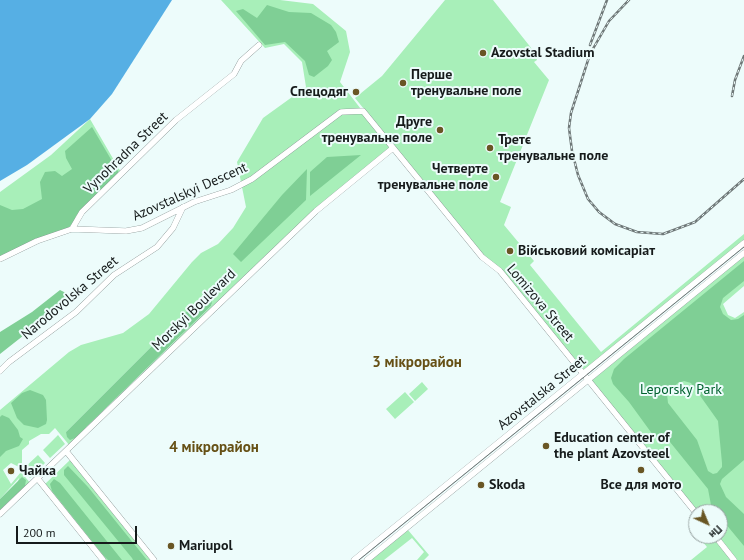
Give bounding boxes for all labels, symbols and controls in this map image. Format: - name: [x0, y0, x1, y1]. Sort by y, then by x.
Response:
- place label: Azovstal Stadium: [491, 45, 594, 61]
- marker: Azovstal Stadium: [478, 48, 488, 58]
- place label: Перше тренувальне поле: [411, 67, 521, 100]
- marker: Перше тренувальне поле: [398, 78, 408, 88]
- place label: Спецодяг: [290, 84, 348, 100]
- marker: Спецодяг: [351, 87, 361, 97]
- street label: Vynohradna Street: [80, 109, 172, 197]
- place label: Друге тренувальне поле: [322, 114, 432, 146]
- marker: Друге тренувальне поле: [435, 125, 445, 135]
- place label: Третє тренувальне поле: [498, 132, 608, 164]
- marker: Третє тренувальне поле: [485, 143, 495, 153]
- street label: Azovstalskyi Descent: [130, 159, 250, 225]
- place label: Четверте тренувальне поле: [378, 161, 488, 194]
- marker: Четверте тренувальне поле: [491, 172, 501, 182]
- place label: Військовий комісаріат: [518, 243, 655, 259]
- marker: Військовий комісаріат: [505, 246, 515, 256]
- street label: Narodovolska Street: [18, 253, 122, 343]
- street label: Lomizova Street: [503, 261, 577, 345]
- street label: Morskyi Boulevard: [149, 266, 239, 354]
- street label: Azovstalska Street: [494, 352, 590, 434]
- district label: 3 мікрорайон: [372, 354, 462, 372]
- park label: Leporsky Park: [640, 382, 722, 398]
- place label: Education center of the plant Azovsteel: [554, 430, 670, 462]
- district label: 4 мікрорайон: [169, 439, 259, 457]
- marker: Education center of the plant Azovsteel: [541, 441, 551, 451]
- place label: Чайка: [19, 463, 56, 479]
- marker: Все для мото: [636, 465, 646, 475]
- marker: Чайка: [6, 466, 16, 476]
- place label: Skoda: [489, 477, 525, 493]
- place label: Все для мото: [601, 477, 681, 493]
- marker: Skoda: [476, 480, 486, 490]
- north arrow: [688, 504, 728, 544]
- scale bar: [18, 518, 139, 544]
- text: Пн: [706, 522, 725, 541]
- text: 200 m: [23, 525, 56, 540]
- place label: Mariupol: [179, 538, 233, 554]
- marker: Mariupol: [166, 541, 176, 551]

